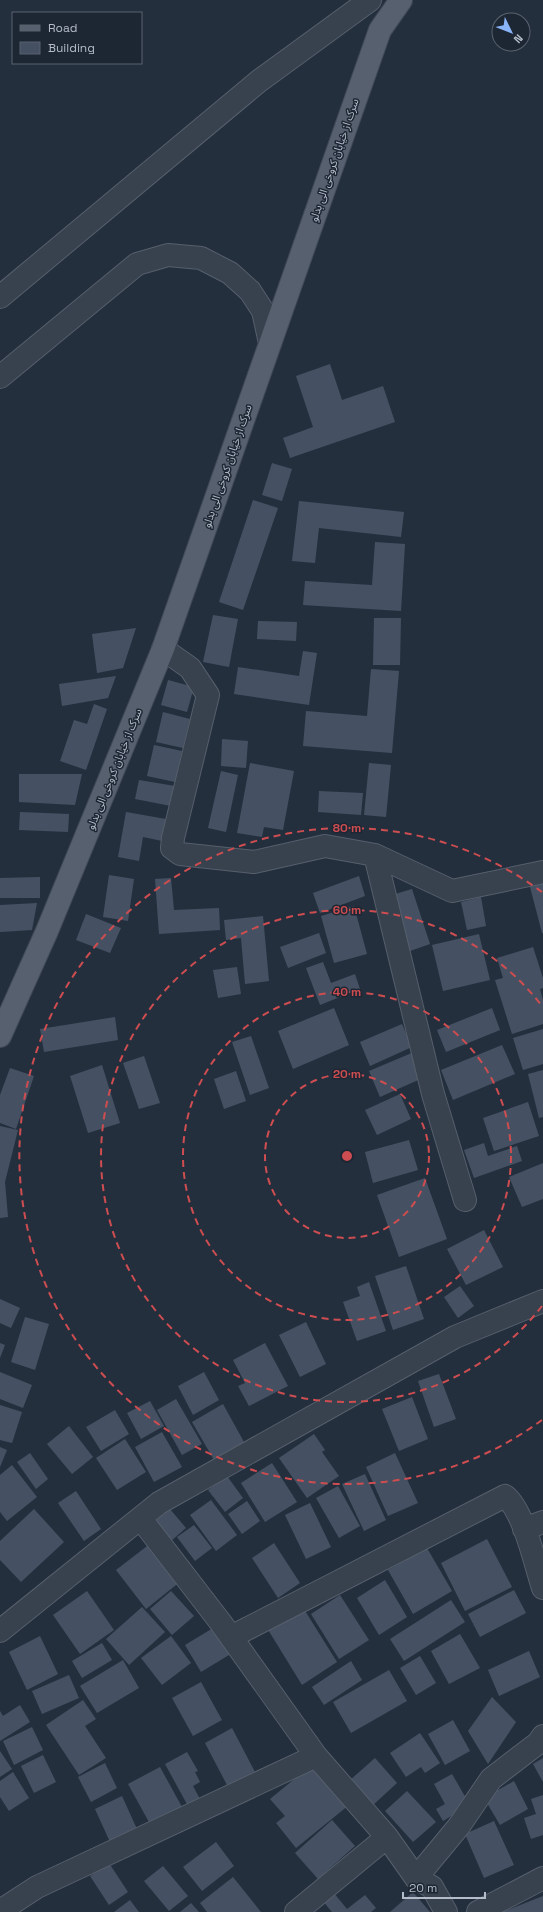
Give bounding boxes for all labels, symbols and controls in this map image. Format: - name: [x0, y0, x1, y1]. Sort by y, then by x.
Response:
- legend: [12, 12, 142, 64]
- north arrow: [491, 12, 531, 52]
- text: Road: [48, 20, 77, 36]
- text: N: [511, 31, 526, 46]
- text: Building: [48, 40, 95, 56]
- street label: سرک از خیابان کروخی الی بدلو: [306, 96, 362, 223]
- street label: سرک از خیابان کروخی الی بدلو: [199, 402, 255, 529]
- street label: سرک از خیابان کروخی الی بدلو: [83, 706, 145, 832]
- text: 80 m: [333, 820, 361, 836]
- text: 60 m: [333, 902, 361, 918]
- text: 40 m: [333, 984, 361, 1000]
- text: 20 m: [333, 1066, 361, 1082]
- centre of rings: [340, 1149, 354, 1163]
- scale bar: [403, 1874, 485, 1900]
- text: 20 m: [409, 1880, 437, 1896]

